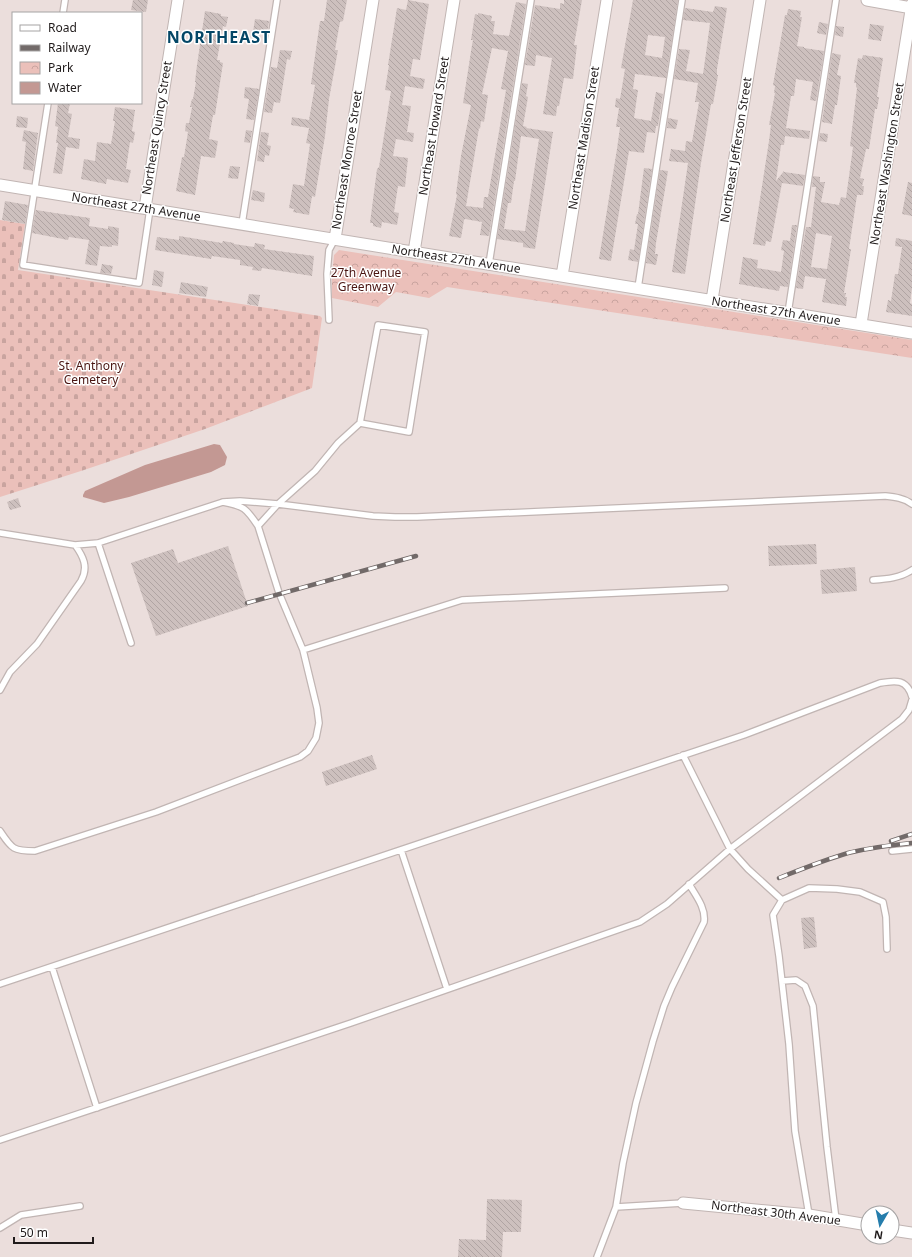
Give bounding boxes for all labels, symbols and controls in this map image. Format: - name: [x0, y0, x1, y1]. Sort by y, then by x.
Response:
- legend: [12, 12, 142, 104]
- text: Road: [48, 19, 77, 36]
- district label: NORTHEAST: [167, 26, 271, 48]
- text: Railway: [48, 39, 92, 56]
- street label: Northeast Howard Street: [414, 55, 453, 197]
- text: Park: [48, 59, 74, 76]
- street label: Northeast Quincy Street: [138, 59, 176, 196]
- street label: Northeast Madison Street: [564, 64, 603, 211]
- street label: Northeast Jefferson Street: [716, 75, 755, 224]
- text: Water: [48, 79, 82, 96]
- street label: Northeast Washington Street: [865, 81, 908, 246]
- street label: Northeast Monroe Street: [327, 88, 366, 231]
- street label: Northeast 27th Avenue: [70, 188, 202, 225]
- street label: Northeast 27th Avenue: [390, 240, 522, 277]
- park label: 27th Avenue Greenway: [331, 264, 402, 295]
- street label: Northeast 27th Avenue: [710, 292, 842, 329]
- park label: St. Anthony Cemetery: [59, 357, 124, 388]
- street label: Northeast 30th Avenue: [710, 1196, 842, 1229]
- north arrow: [860, 1205, 900, 1245]
- scale bar: [14, 1219, 93, 1245]
- text: 50 m: [20, 1224, 48, 1241]
- text: N: [873, 1227, 884, 1243]

